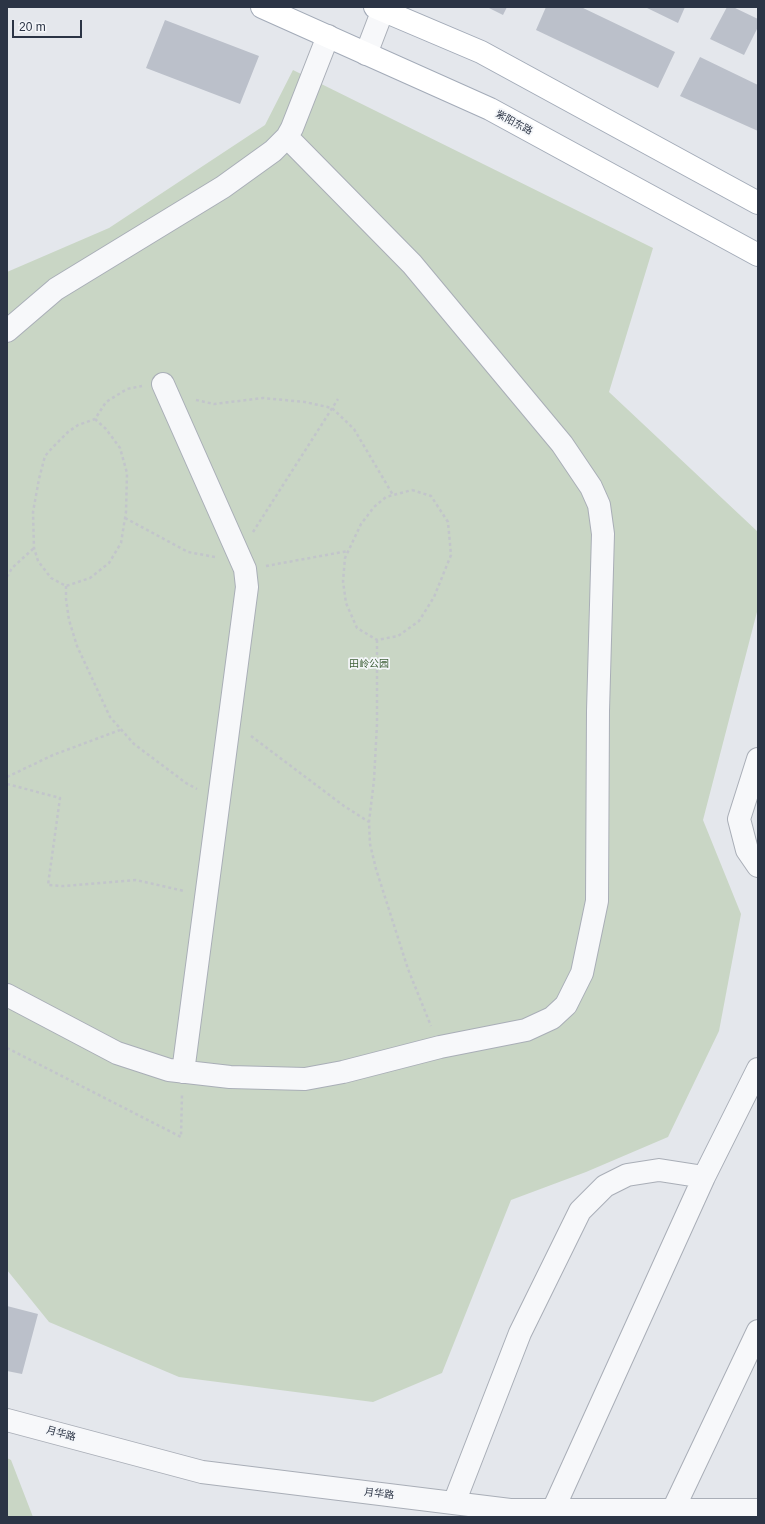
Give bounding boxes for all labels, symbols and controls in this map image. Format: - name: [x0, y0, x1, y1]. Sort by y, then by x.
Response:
- scale bar: [14, 12, 84, 38]
- text: 20 m: [19, 20, 46, 34]
- street label: 紫阳东路: [494, 108, 534, 138]
- park label: 田岭公园: [349, 658, 389, 670]
- street label: 月华路: [45, 1424, 77, 1444]
- street label: 月华路: [363, 1486, 395, 1502]

